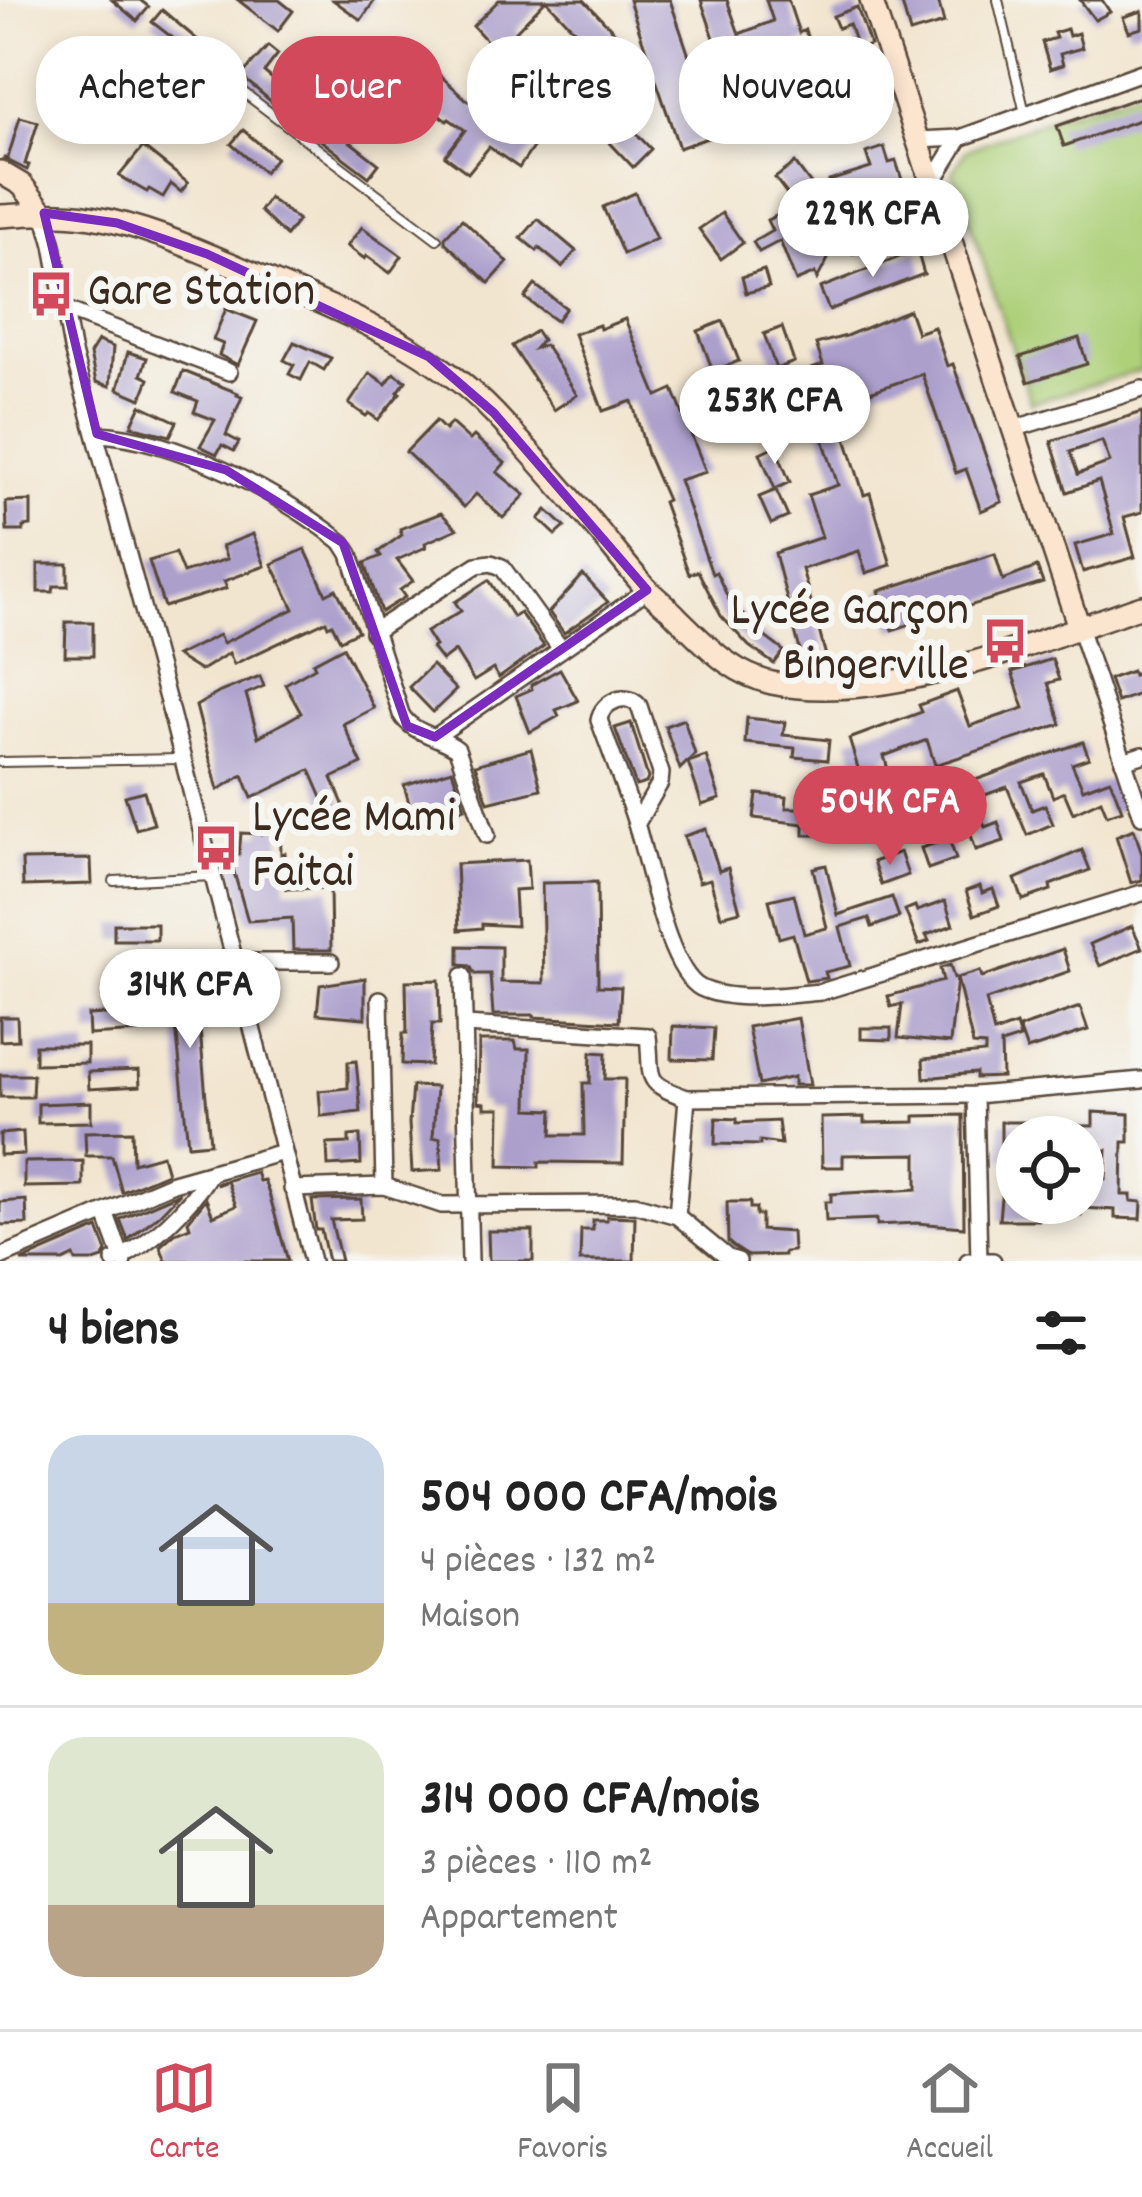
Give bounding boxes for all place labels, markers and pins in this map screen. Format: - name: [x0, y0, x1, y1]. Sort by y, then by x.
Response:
- pin: 229K CFA: [749, 178, 997, 280]
- place label: Gare Station: [87, 260, 315, 329]
- bus stop icon: Gare Station: [26, 269, 76, 319]
- pin: 253K CFA: [651, 365, 899, 467]
- place label: Lycée Garçon Bingerville: [730, 579, 969, 703]
- bus stop icon: Lycée Garçon Bingerville: [980, 616, 1030, 666]
- pin: 504K CFA: [766, 766, 1014, 868]
- place label: Lycée Mami Faitai: [252, 786, 456, 910]
- bus stop icon: Lycée Mami Faitai: [191, 823, 241, 873]
- pin: 314K CFA: [66, 949, 314, 1051]

